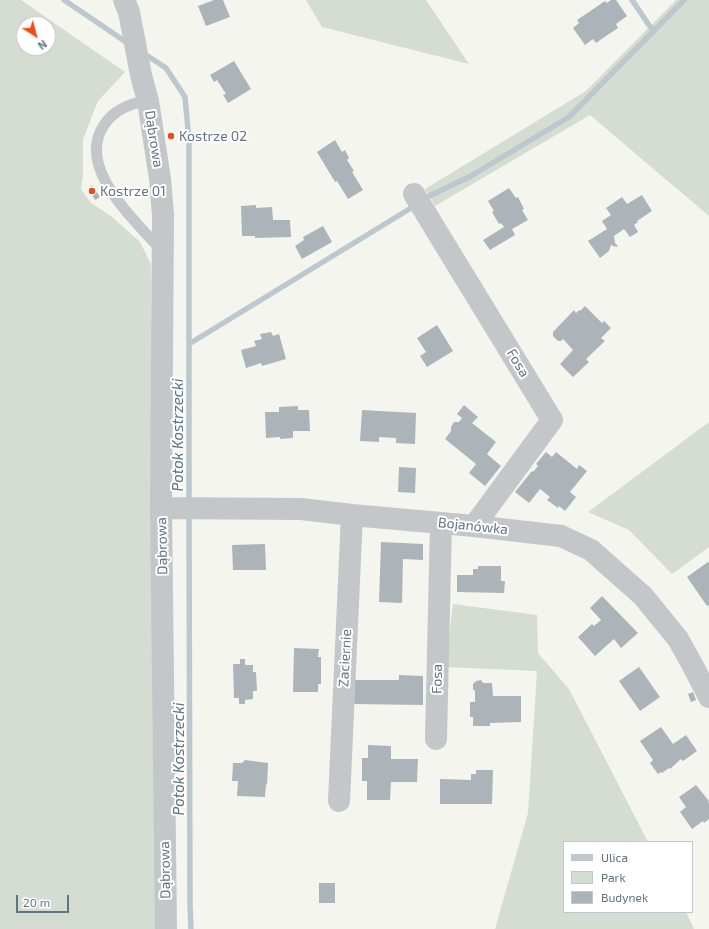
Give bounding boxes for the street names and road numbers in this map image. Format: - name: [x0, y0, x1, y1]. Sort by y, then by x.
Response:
- street label: Dąbrowa: [141, 109, 167, 169]
- street label: Fosa: [503, 346, 533, 380]
- street label: Bojanówka: [437, 514, 509, 538]
- street label: Dąbrowa: [153, 517, 171, 575]
- street label: Zaciernie: [335, 629, 355, 687]
- street label: Fosa: [428, 664, 446, 694]
- street label: Dąbrowa: [156, 841, 174, 899]

